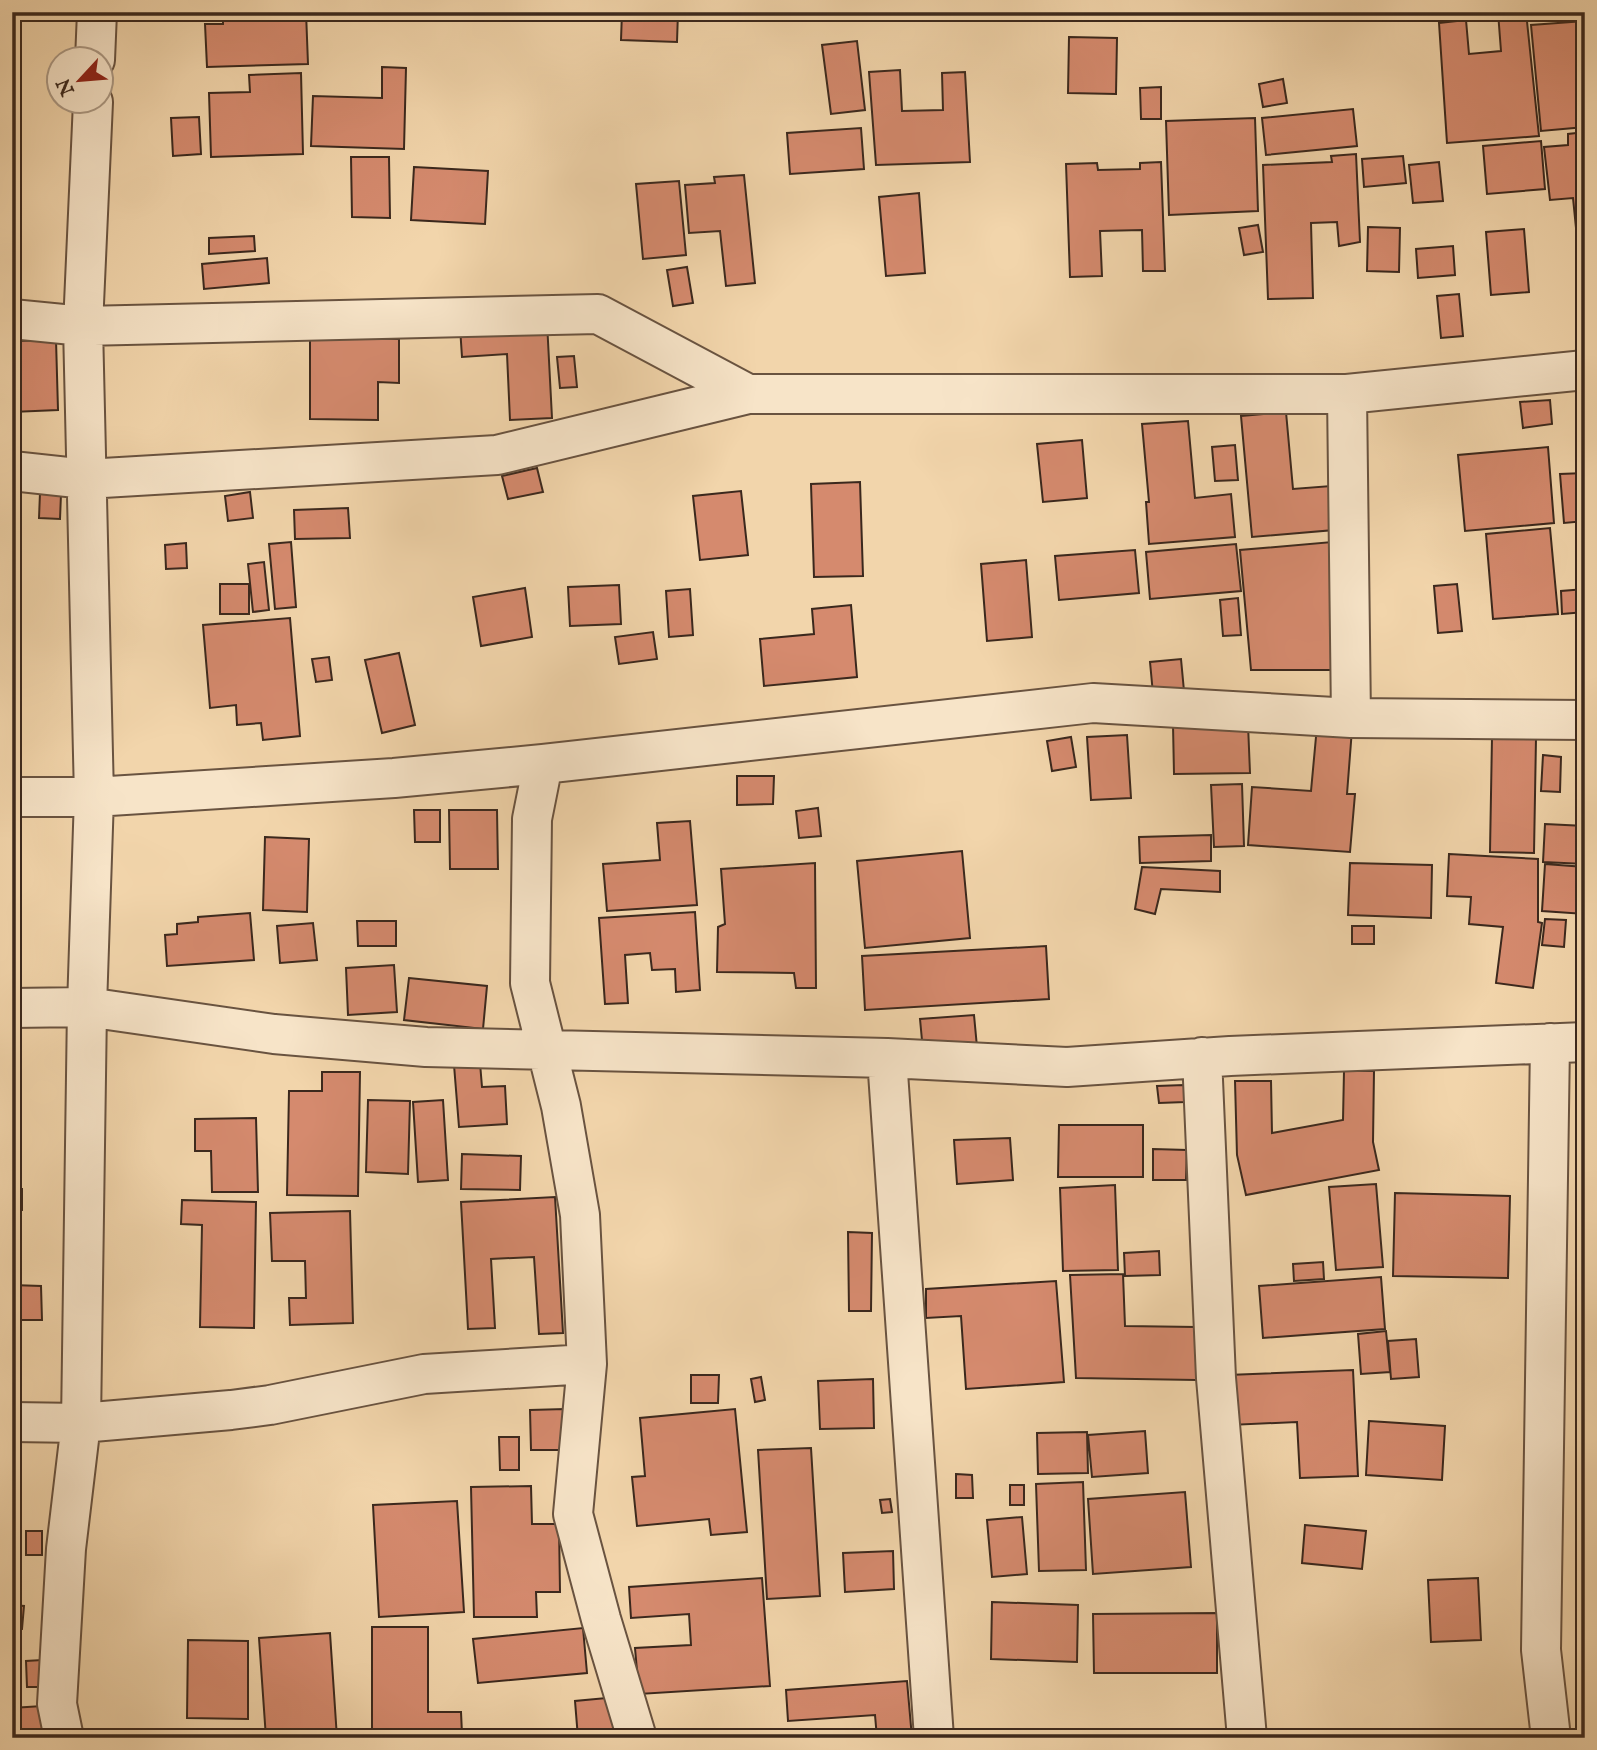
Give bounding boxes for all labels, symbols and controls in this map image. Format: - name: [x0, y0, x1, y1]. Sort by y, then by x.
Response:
- north arrow: [46, 46, 116, 116]
- text: N: [52, 73, 81, 100]

